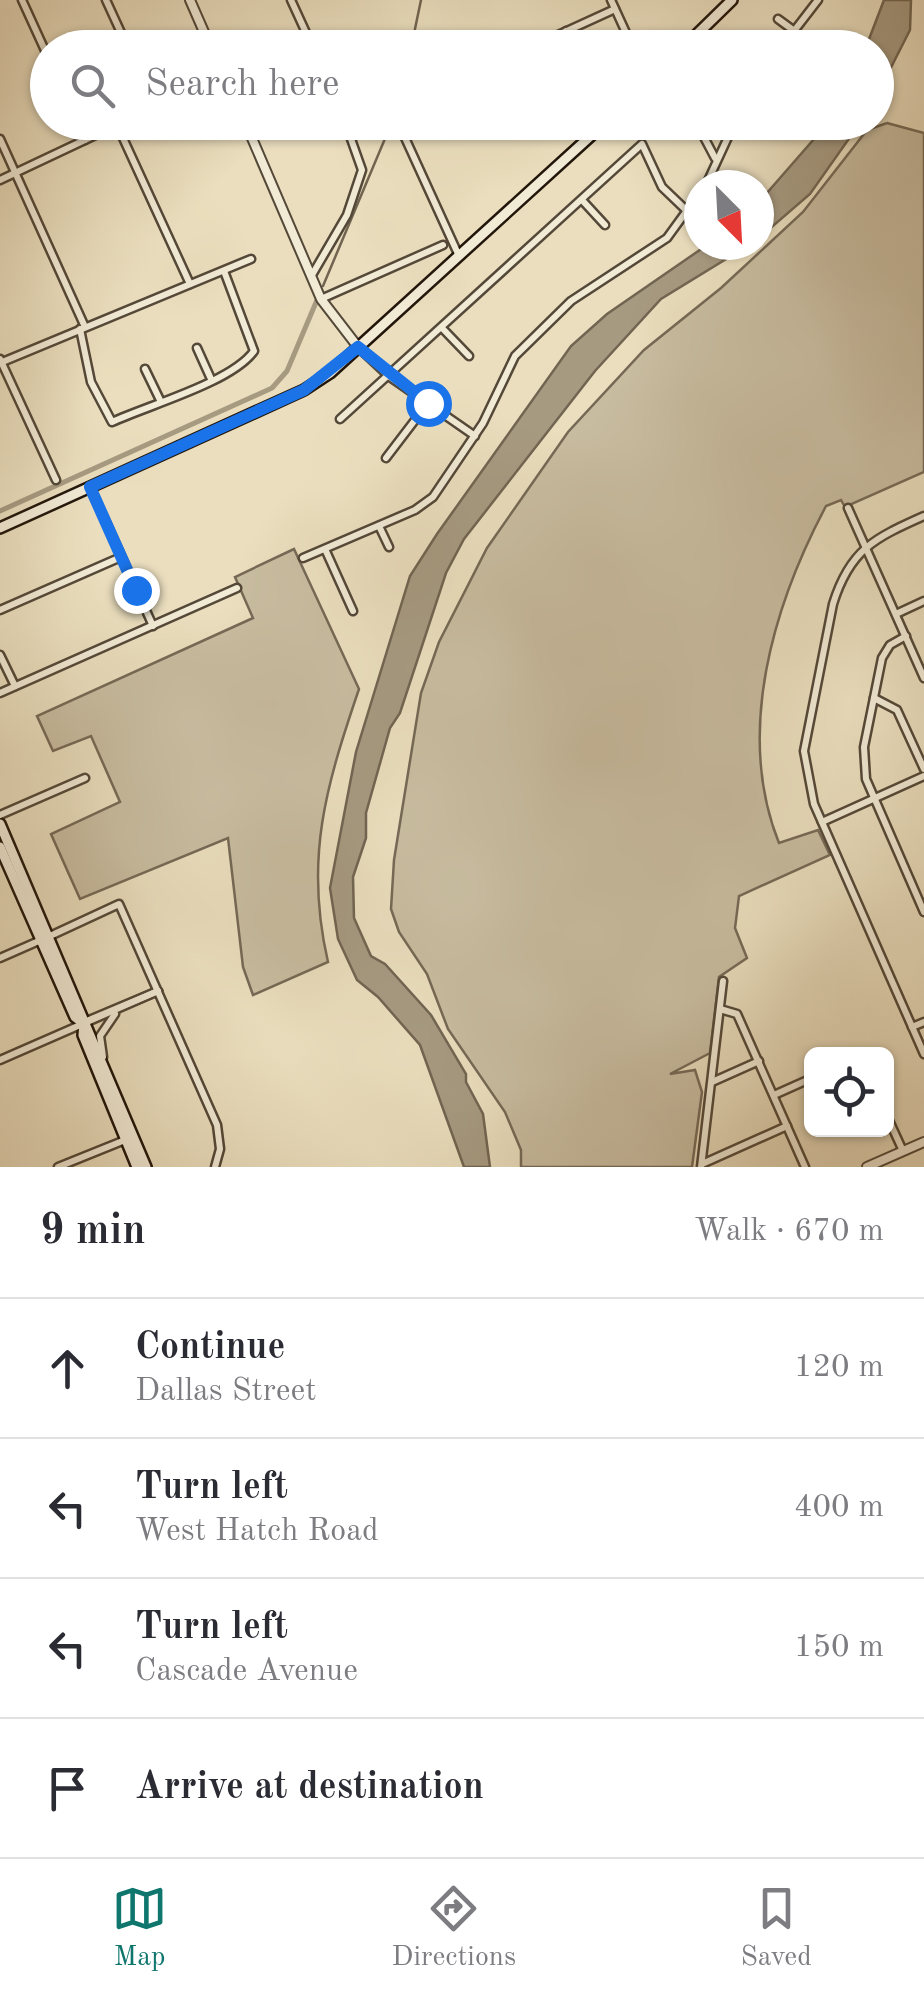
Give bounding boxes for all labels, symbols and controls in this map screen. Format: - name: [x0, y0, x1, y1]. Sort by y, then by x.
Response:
- search box: [30, 30, 894, 140]
- icon: search: [65, 58, 120, 113]
- text: Search here: [145, 66, 340, 104]
- north arrow: [684, 170, 774, 260]
- route start: [406, 381, 452, 427]
- route end: [114, 568, 160, 614]
- map controls: [804, 1047, 894, 1137]
- button: locate: [804, 1047, 894, 1137]
- text: 9 min: [40, 1211, 146, 1253]
- text: Walk · 670 m: [694, 1216, 884, 1248]
- text: Continue: [135, 1329, 285, 1367]
- icon: ahead: [40, 1341, 95, 1396]
- text: 120 m: [794, 1352, 884, 1384]
- text: Dallas Street: [135, 1376, 317, 1408]
- text: Turn left: [135, 1469, 288, 1507]
- icon: left: [40, 1481, 95, 1536]
- text: 400 m: [794, 1492, 884, 1524]
- text: West Hatch Road: [135, 1516, 379, 1548]
- text: Turn left: [135, 1609, 288, 1647]
- icon: left: [40, 1621, 95, 1676]
- text: 150 m: [794, 1632, 884, 1664]
- text: Cascade Avenue: [135, 1656, 358, 1688]
- icon: arrive: [40, 1761, 95, 1816]
- text: Arrive at destination: [135, 1769, 484, 1807]
- tab: Map: [112, 1881, 167, 1976]
- tab: Directions: [392, 1881, 516, 1976]
- tab: Saved: [740, 1881, 812, 1976]

